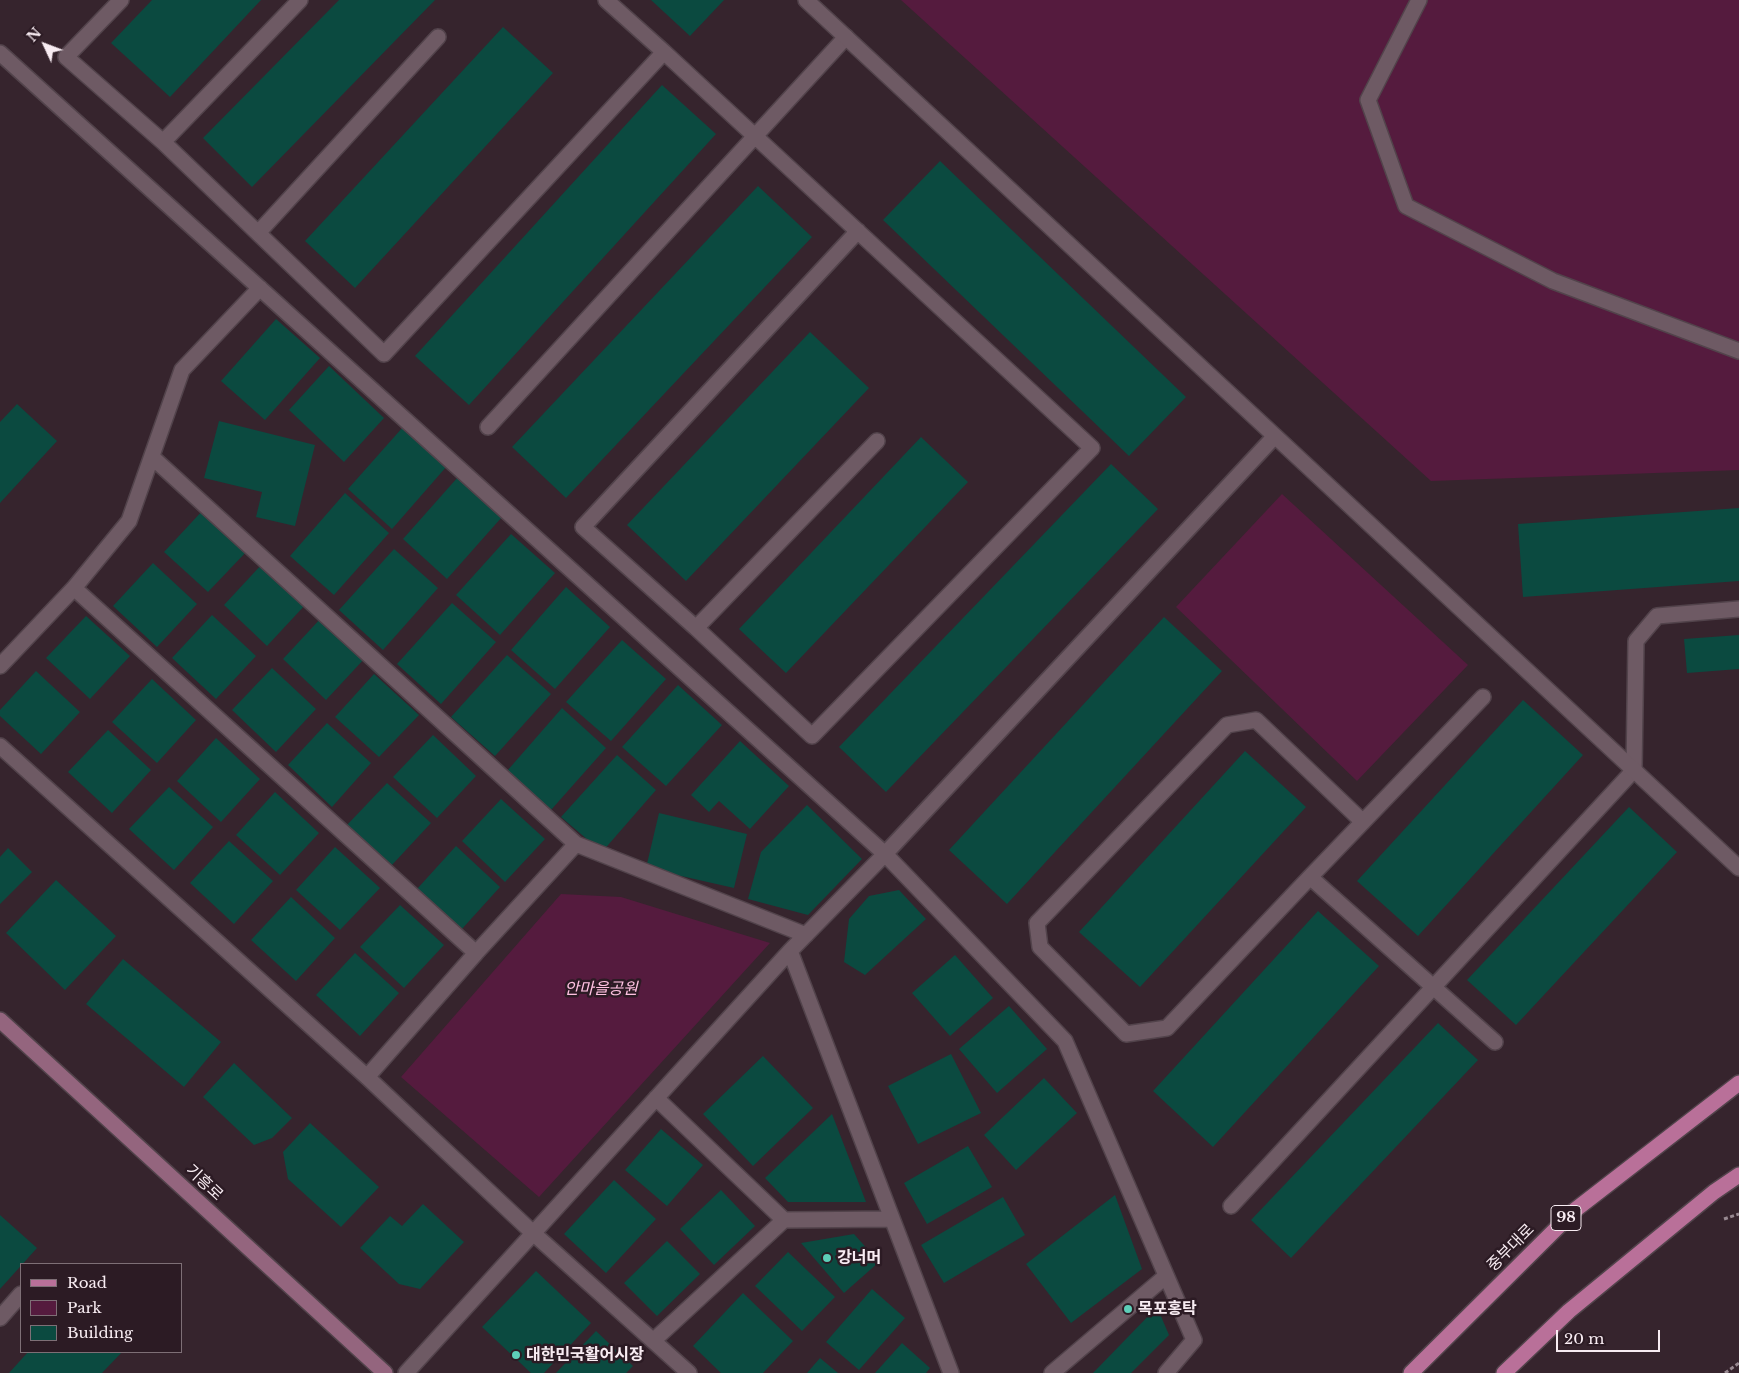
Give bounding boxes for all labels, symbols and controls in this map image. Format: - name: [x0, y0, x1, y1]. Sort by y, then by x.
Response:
- north arrow: [20, 20, 70, 70]
- text: N: [23, 24, 45, 46]
- park label: 안마을공원: [564, 979, 638, 999]
- street label: 기흥로: [181, 1161, 227, 1205]
- road number: 98: [1551, 1206, 1581, 1230]
- street label: 중부대로: [1483, 1220, 1539, 1276]
- place label: 강너머: [837, 1248, 881, 1268]
- marker: 강너머: [821, 1252, 833, 1264]
- legend: [20, 1263, 182, 1353]
- text: Road: [67, 1273, 107, 1292]
- text: Park: [67, 1298, 102, 1317]
- place label: 목포홍탁: [1138, 1299, 1197, 1319]
- marker: 목포홍탁: [1122, 1303, 1134, 1315]
- scale bar: [1559, 1320, 1663, 1352]
- text: Building: [67, 1323, 133, 1342]
- text: 20 m: [1564, 1329, 1604, 1348]
- place label: 대한민국활어시장: [526, 1345, 644, 1365]
- marker: 대한민국활어시장: [510, 1349, 522, 1361]

